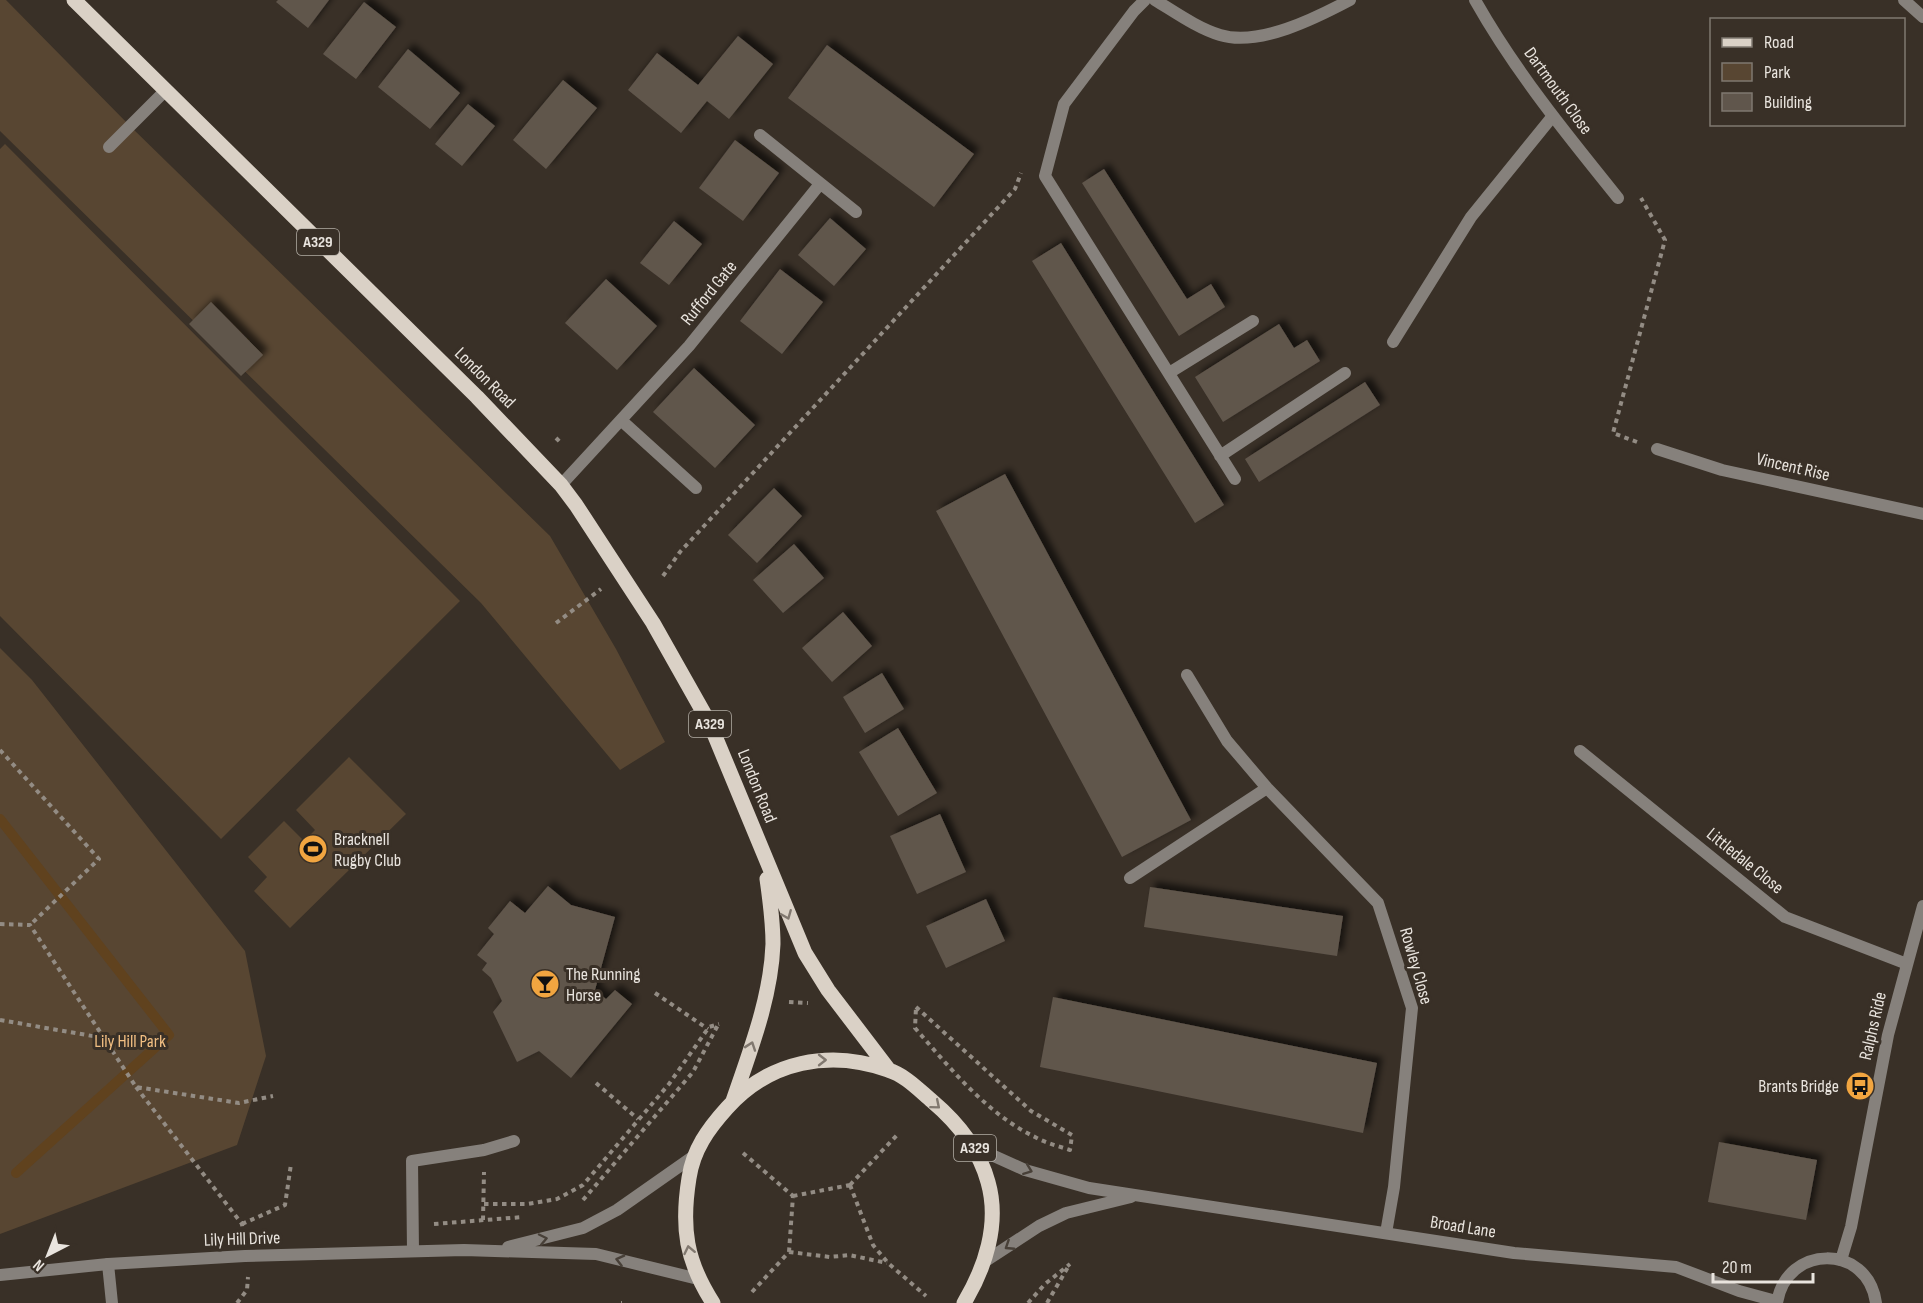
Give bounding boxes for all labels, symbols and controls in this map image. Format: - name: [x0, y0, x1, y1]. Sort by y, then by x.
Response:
- legend: [1710, 18, 1905, 126]
- text: Road: [1764, 32, 1794, 53]
- street label: Dartmouth Close: [1519, 43, 1597, 139]
- text: Park: [1764, 62, 1790, 83]
- text: Building: [1764, 92, 1812, 113]
- road number: A329: [297, 229, 339, 255]
- street label: Rufford Gate: [677, 257, 741, 329]
- street label: London Road: [450, 343, 520, 413]
- street label: Vincent Rise: [1754, 448, 1832, 486]
- road number: A329: [689, 711, 731, 737]
- street label: London Road: [733, 746, 781, 826]
- street label: Littledale Close: [1702, 824, 1788, 898]
- place label: Bracknell Rugby Club: [334, 829, 401, 871]
- sports icon: Bracknell Rugby Club: [297, 833, 329, 865]
- one-way arrow: [780, 909, 792, 920]
- street label: Rowley Close: [1395, 925, 1437, 1007]
- place label: The Running Horse: [566, 964, 640, 1006]
- bar icon: The Running Horse: [529, 968, 561, 1000]
- street label: Ralphs Ride: [1855, 990, 1891, 1062]
- park label: Lily Hill Park: [94, 1031, 166, 1052]
- one-way arrow: [744, 1041, 757, 1052]
- one-way arrow: [817, 1054, 826, 1066]
- bus stop icon: Brants Bridge: [1844, 1070, 1876, 1102]
- place label: Brants Bridge: [1758, 1076, 1839, 1097]
- one-way arrow: [929, 1097, 940, 1108]
- road number: A329: [954, 1135, 996, 1161]
- one-way arrow: [1022, 1163, 1033, 1175]
- street label: Broad Lane: [1429, 1211, 1497, 1243]
- north arrow: [18, 1225, 78, 1285]
- street label: Lily Hill Drive: [203, 1227, 281, 1251]
- one-way arrow: [538, 1234, 548, 1247]
- one-way arrow: [1005, 1238, 1015, 1250]
- one-way arrow: [683, 1246, 696, 1256]
- scale bar: [1713, 1246, 1814, 1284]
- one-way arrow: [615, 1254, 625, 1267]
- text: N: [29, 1255, 48, 1275]
- text: 20 m: [1722, 1257, 1752, 1278]

